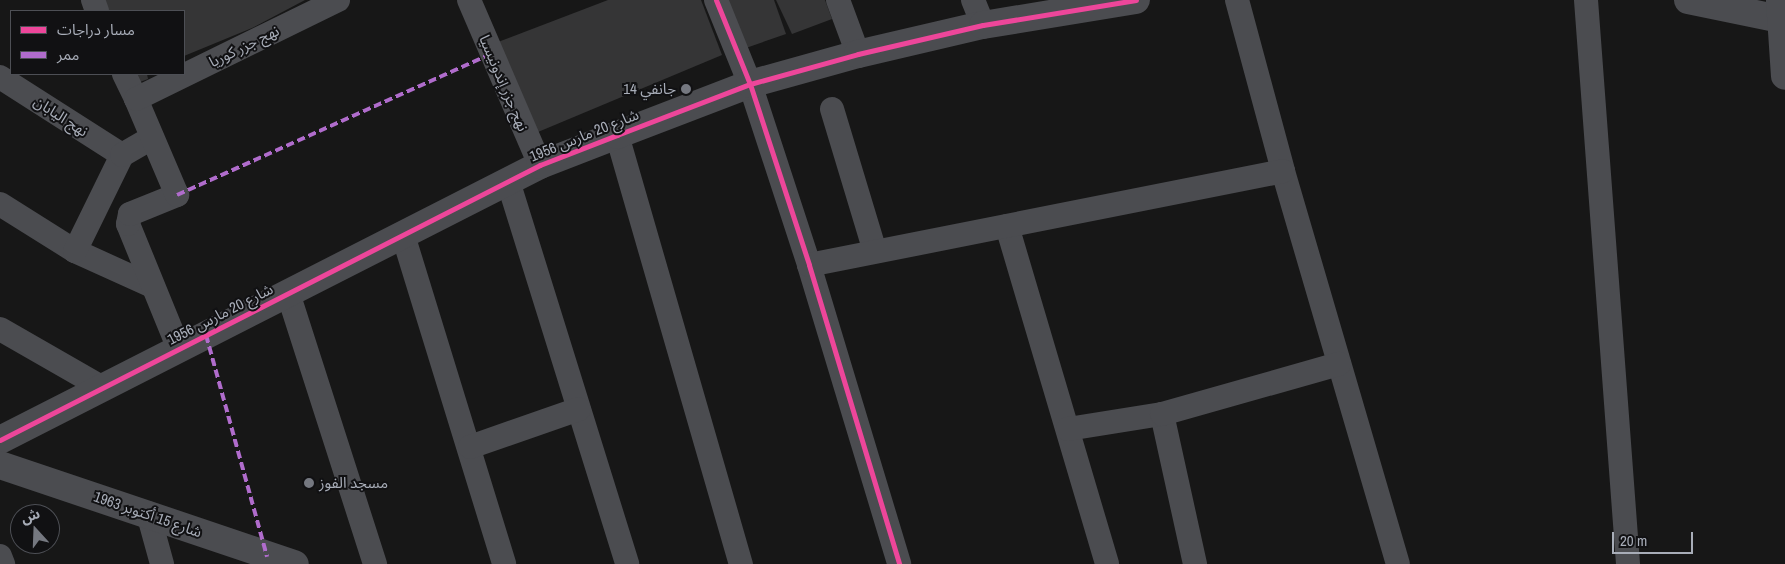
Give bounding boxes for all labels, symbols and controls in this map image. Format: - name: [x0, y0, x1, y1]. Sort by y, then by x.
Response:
- legend: [10, 10, 185, 75]
- text: مسار دراجات: [57, 19, 135, 40]
- street label: نهج جزر كوريا: [206, 21, 282, 71]
- street label: نهج جزر إندونيسيا: [476, 32, 532, 134]
- text: ممر: [57, 44, 80, 65]
- place label: 14 جانفي: [623, 80, 676, 98]
- marker: 14 جانفي: [680, 83, 692, 95]
- street label: نهج اليابان: [31, 92, 91, 140]
- street label: شارع 20 مارس 1956: [527, 105, 641, 165]
- street label: شارع 20 مارس 1956: [164, 280, 276, 348]
- place label: مسجد الفوز: [319, 474, 388, 492]
- marker: مسجد الفوز: [303, 477, 315, 489]
- street label: شارع 15 أكتوبر 1963: [92, 487, 204, 541]
- north arrow: [10, 504, 60, 554]
- text: ش: [18, 504, 42, 528]
- scale bar: [1615, 522, 1696, 554]
- text: 20 m: [1620, 530, 1647, 551]

